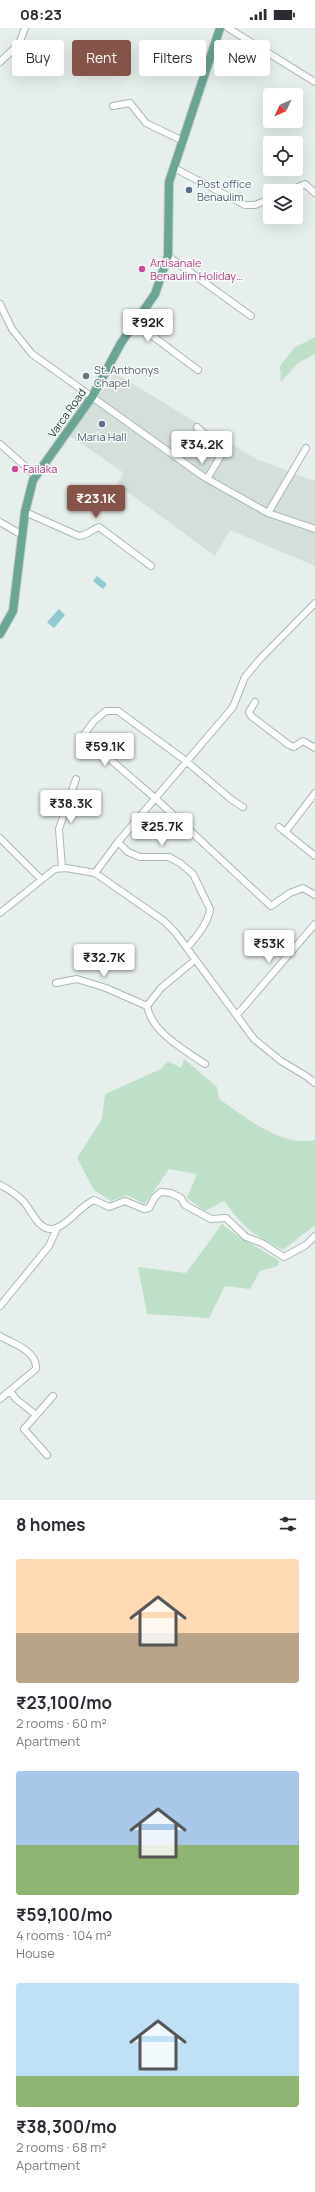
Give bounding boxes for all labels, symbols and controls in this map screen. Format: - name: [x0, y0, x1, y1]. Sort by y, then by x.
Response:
- text: 08:23: [20, 4, 62, 25]
- chip: Buy: [12, 40, 64, 76]
- chip: Rent: [72, 40, 131, 76]
- chip: Filters: [139, 40, 206, 76]
- chip: New: [214, 40, 270, 76]
- north arrow: [263, 88, 303, 128]
- map controls: [263, 88, 303, 224]
- button: locate: [263, 136, 303, 176]
- place label: Post office Benaulim: [197, 176, 252, 204]
- button: layers: [263, 184, 303, 224]
- marker: Post office Benaulim: [184, 185, 194, 195]
- place label: Artisanale Benaulim Holiday…: [150, 255, 243, 283]
- marker: Artisanale Benaulim Holiday…: [137, 264, 147, 274]
- pin: ₹92K: [124, 309, 172, 343]
- text: ₹92K: [132, 313, 164, 331]
- place label: St. Anthonys Chapel: [94, 362, 159, 390]
- marker: St. Anthonys Chapel: [81, 371, 91, 381]
- street label: Varca Road: [44, 385, 89, 440]
- marker: Maria Hall: [97, 419, 107, 429]
- place label: Maria Hall: [78, 429, 126, 444]
- pin: ₹34.2K: [169, 431, 235, 465]
- text: ₹34.2K: [180, 435, 224, 453]
- place label: Failaka: [23, 461, 57, 476]
- marker: Failaka: [10, 464, 20, 474]
- pin: ₹23.1K: [63, 485, 129, 519]
- text: ₹23.1K: [76, 489, 116, 507]
- pin: ₹59.1K: [72, 733, 138, 767]
- text: ₹59.1K: [85, 737, 125, 755]
- pin: ₹38.3K: [38, 790, 104, 824]
- text: ₹38.3K: [49, 794, 93, 812]
- pin: ₹25.7K: [129, 813, 195, 847]
- text: ₹25.7K: [141, 817, 183, 835]
- pin: ₹53K: [245, 930, 293, 964]
- text: ₹53K: [253, 934, 285, 952]
- pin: ₹32.7K: [71, 944, 137, 978]
- text: ₹32.7K: [83, 948, 125, 966]
- text: 8 homes: [16, 1513, 86, 1536]
- icon: filters: [277, 1513, 299, 1535]
- icon: home: [122, 1585, 194, 1657]
- text: ₹23,100/mo: [16, 1691, 112, 1714]
- text: 2 rooms · 60 m²: [16, 1714, 107, 1732]
- text: Apartment: [16, 1732, 80, 1750]
- icon: home: [122, 1797, 194, 1869]
- text: ₹59,100/mo: [16, 1903, 112, 1926]
- text: 4 rooms · 104 m²: [16, 1926, 112, 1944]
- text: House: [16, 1944, 55, 1962]
- icon: home: [122, 2009, 194, 2081]
- text: ₹38,300/mo: [16, 2115, 117, 2138]
- text: 2 rooms · 68 m²: [16, 2138, 106, 2156]
- text: Apartment: [16, 2156, 80, 2174]

